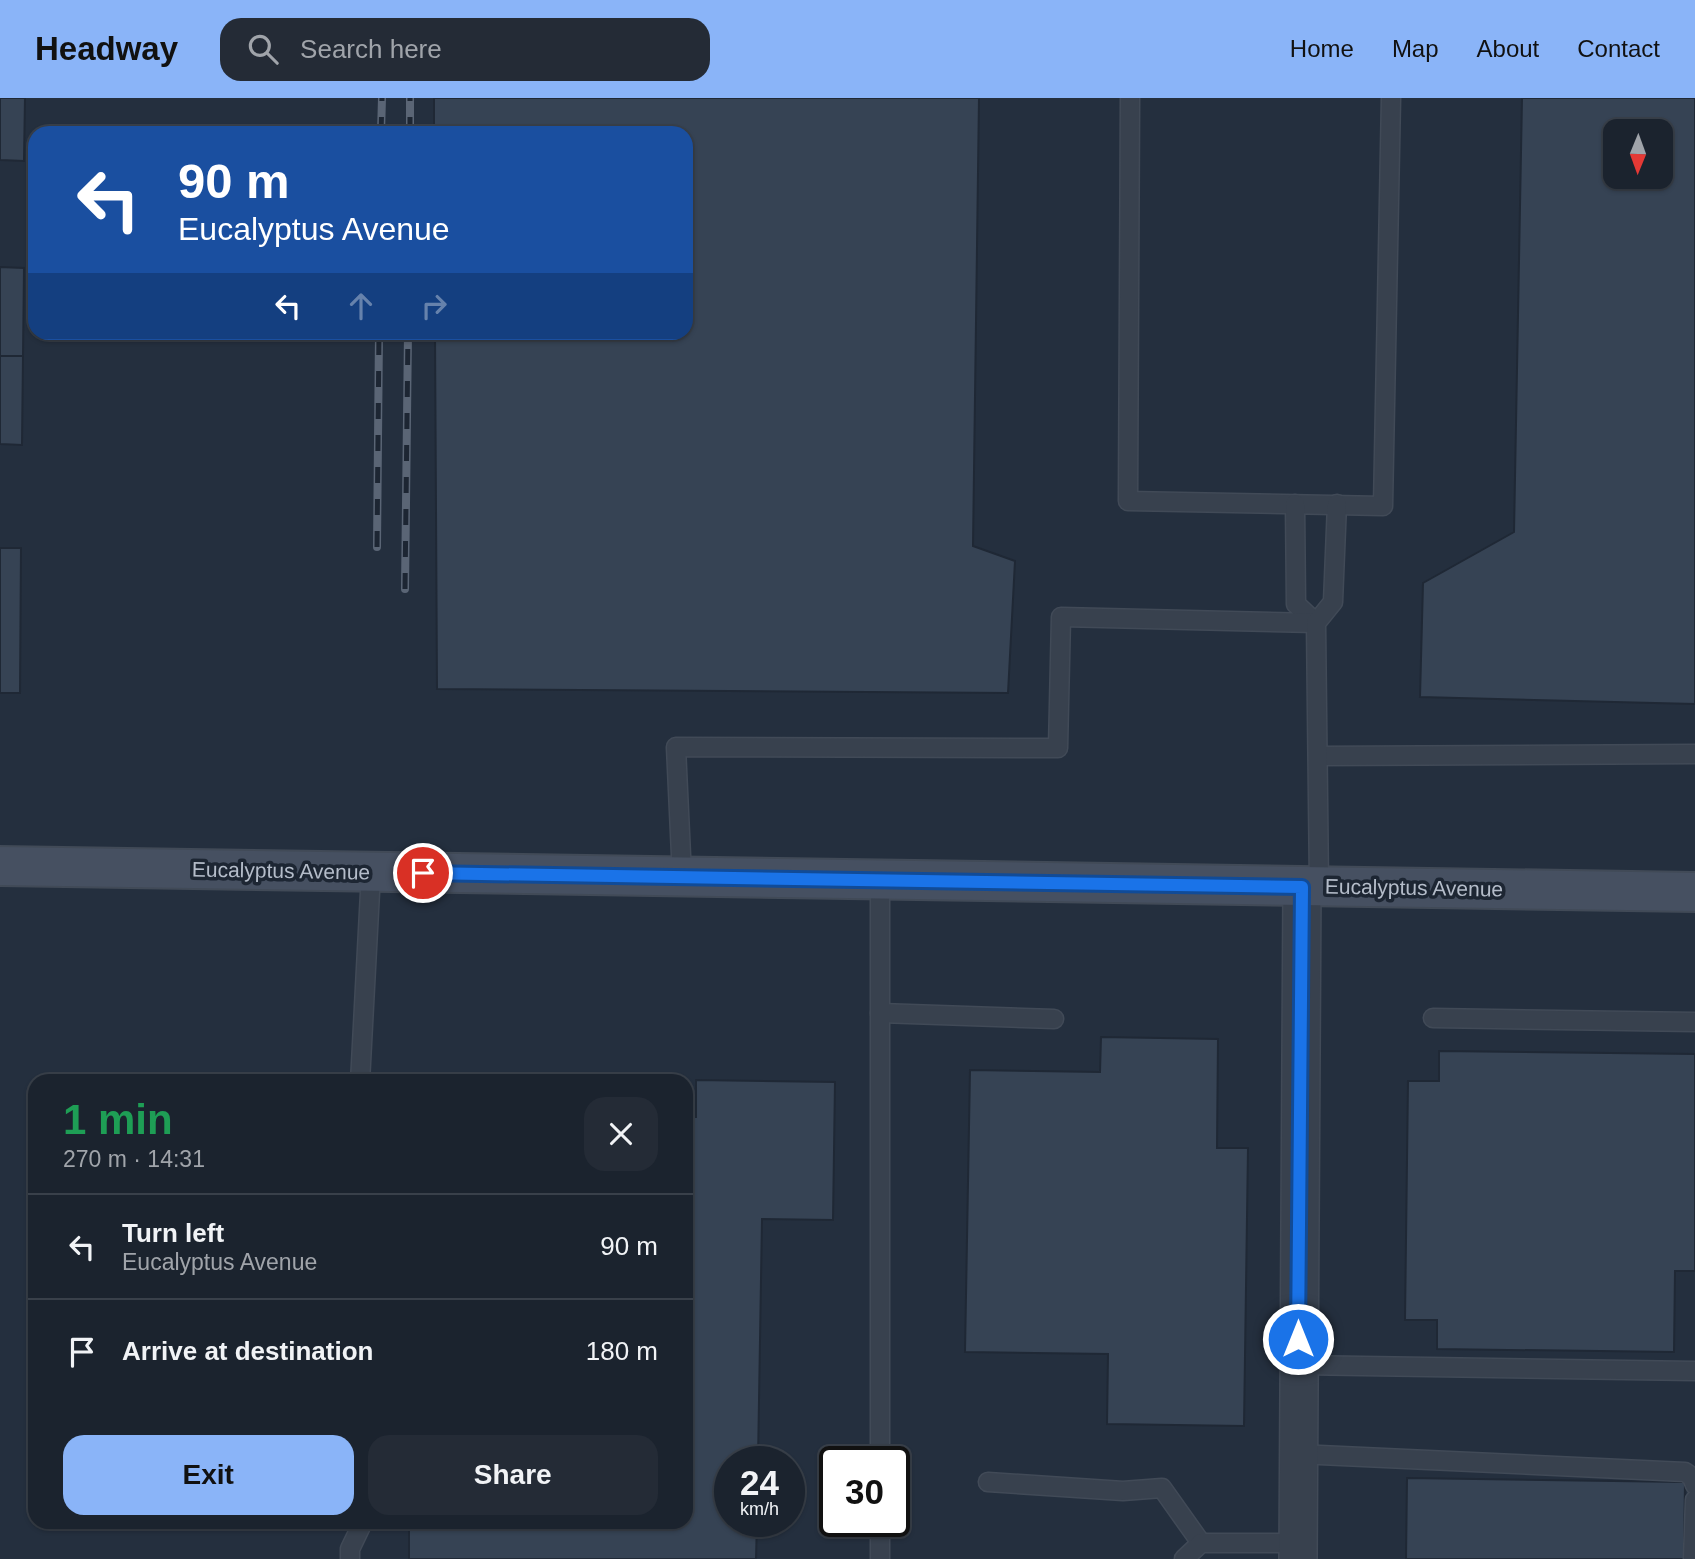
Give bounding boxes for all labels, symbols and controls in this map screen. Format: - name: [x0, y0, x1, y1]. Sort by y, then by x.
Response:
- search box: [220, 18, 710, 81]
- text: Headway: [35, 30, 178, 67]
- icon: search: [244, 30, 282, 68]
- text: Search here: [300, 34, 442, 64]
- text: Home: [1290, 35, 1354, 62]
- text: Map: [1392, 35, 1439, 62]
- text: About: [1477, 35, 1539, 62]
- text: Contact: [1577, 35, 1660, 62]
- north arrow: [1603, 119, 1673, 189]
- map controls: [1603, 119, 1673, 189]
- icon: left: [63, 154, 154, 245]
- text: 90 m: [178, 154, 290, 208]
- text: Eucalyptus Avenue: [178, 211, 450, 247]
- icon: left: [269, 287, 307, 325]
- icon: ahead: [342, 287, 380, 325]
- icon: right: [415, 287, 453, 325]
- pin: [393, 843, 453, 903]
- icon: arrive: [404, 854, 442, 892]
- street label: Eucalyptus Avenue: [192, 857, 370, 884]
- street label: Eucalyptus Avenue: [1325, 874, 1503, 901]
- text: 1 min: [63, 1096, 173, 1143]
- button: close: [584, 1097, 658, 1171]
- text: 270 m · 14:31: [63, 1146, 205, 1172]
- text: Turn left: [122, 1218, 224, 1248]
- icon: left: [63, 1228, 101, 1266]
- text: 90 m: [600, 1231, 658, 1261]
- text: Eucalyptus Avenue: [122, 1249, 317, 1275]
- position arrow: [1261, 1302, 1335, 1376]
- icon: arrive: [63, 1333, 101, 1371]
- text: Arrive at destination: [122, 1336, 373, 1366]
- text: 180 m: [586, 1336, 658, 1366]
- button: Exit: [63, 1435, 354, 1515]
- button: Share: [368, 1435, 658, 1515]
- speed limit sign: 30: [819, 1446, 910, 1537]
- text: 24: [740, 1463, 779, 1502]
- text: km/h: [740, 1499, 779, 1519]

